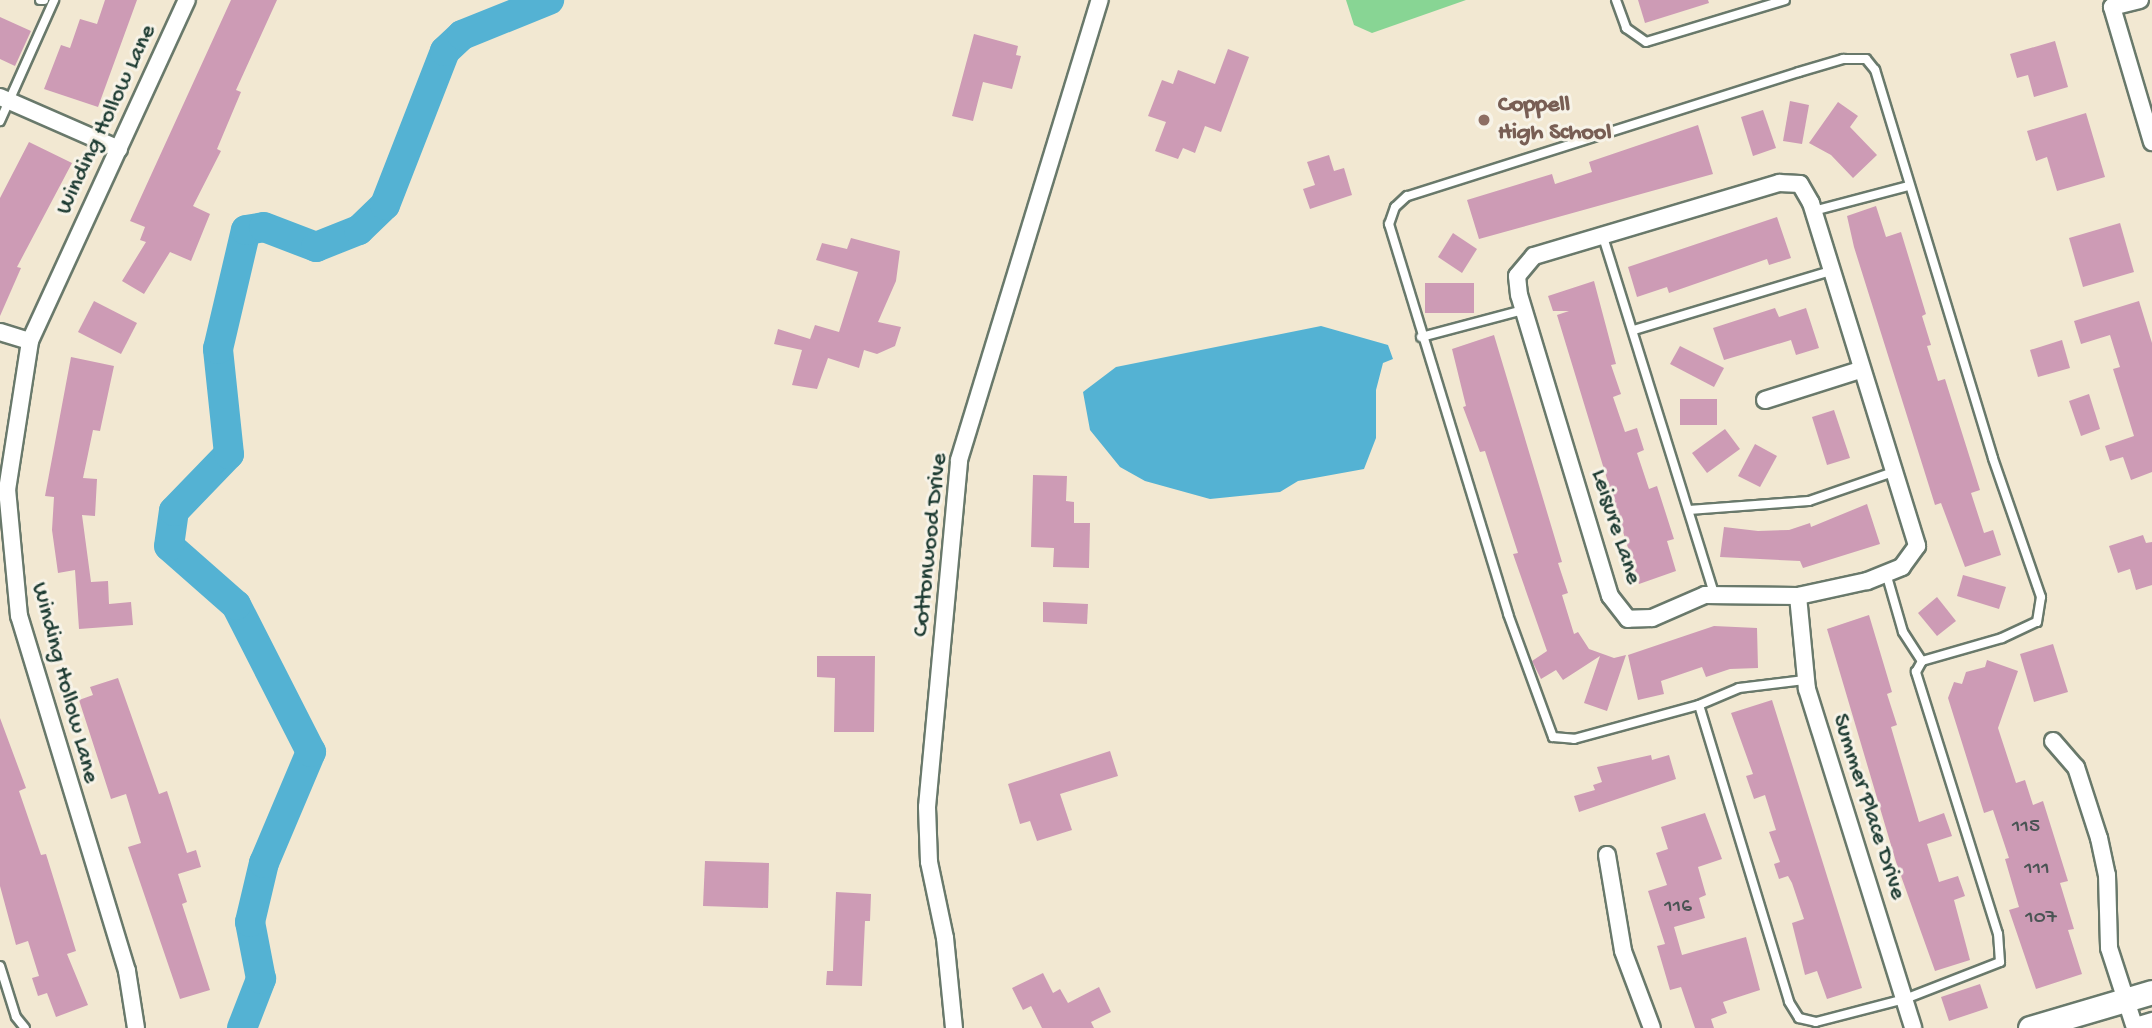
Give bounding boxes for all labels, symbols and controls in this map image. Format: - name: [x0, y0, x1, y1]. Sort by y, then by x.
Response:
- street label: Winding Hollow Lane: [50, 20, 164, 220]
- place label: Coppell High School: [1498, 92, 1612, 148]
- marker: Coppell High School: [1476, 112, 1492, 128]
- street label: Cottonwood Drive: [907, 452, 955, 638]
- street label: Leisure Lane: [1583, 466, 1647, 588]
- street label: Winding Hollow Lane: [23, 580, 105, 786]
- street label: Summer Place Drive: [1824, 711, 1912, 903]
- house number: 115: [2012, 815, 2040, 841]
- house number: 111: [2024, 857, 2050, 883]
- house number: 116: [1664, 895, 1692, 921]
- house number: 107: [2025, 906, 2057, 932]

